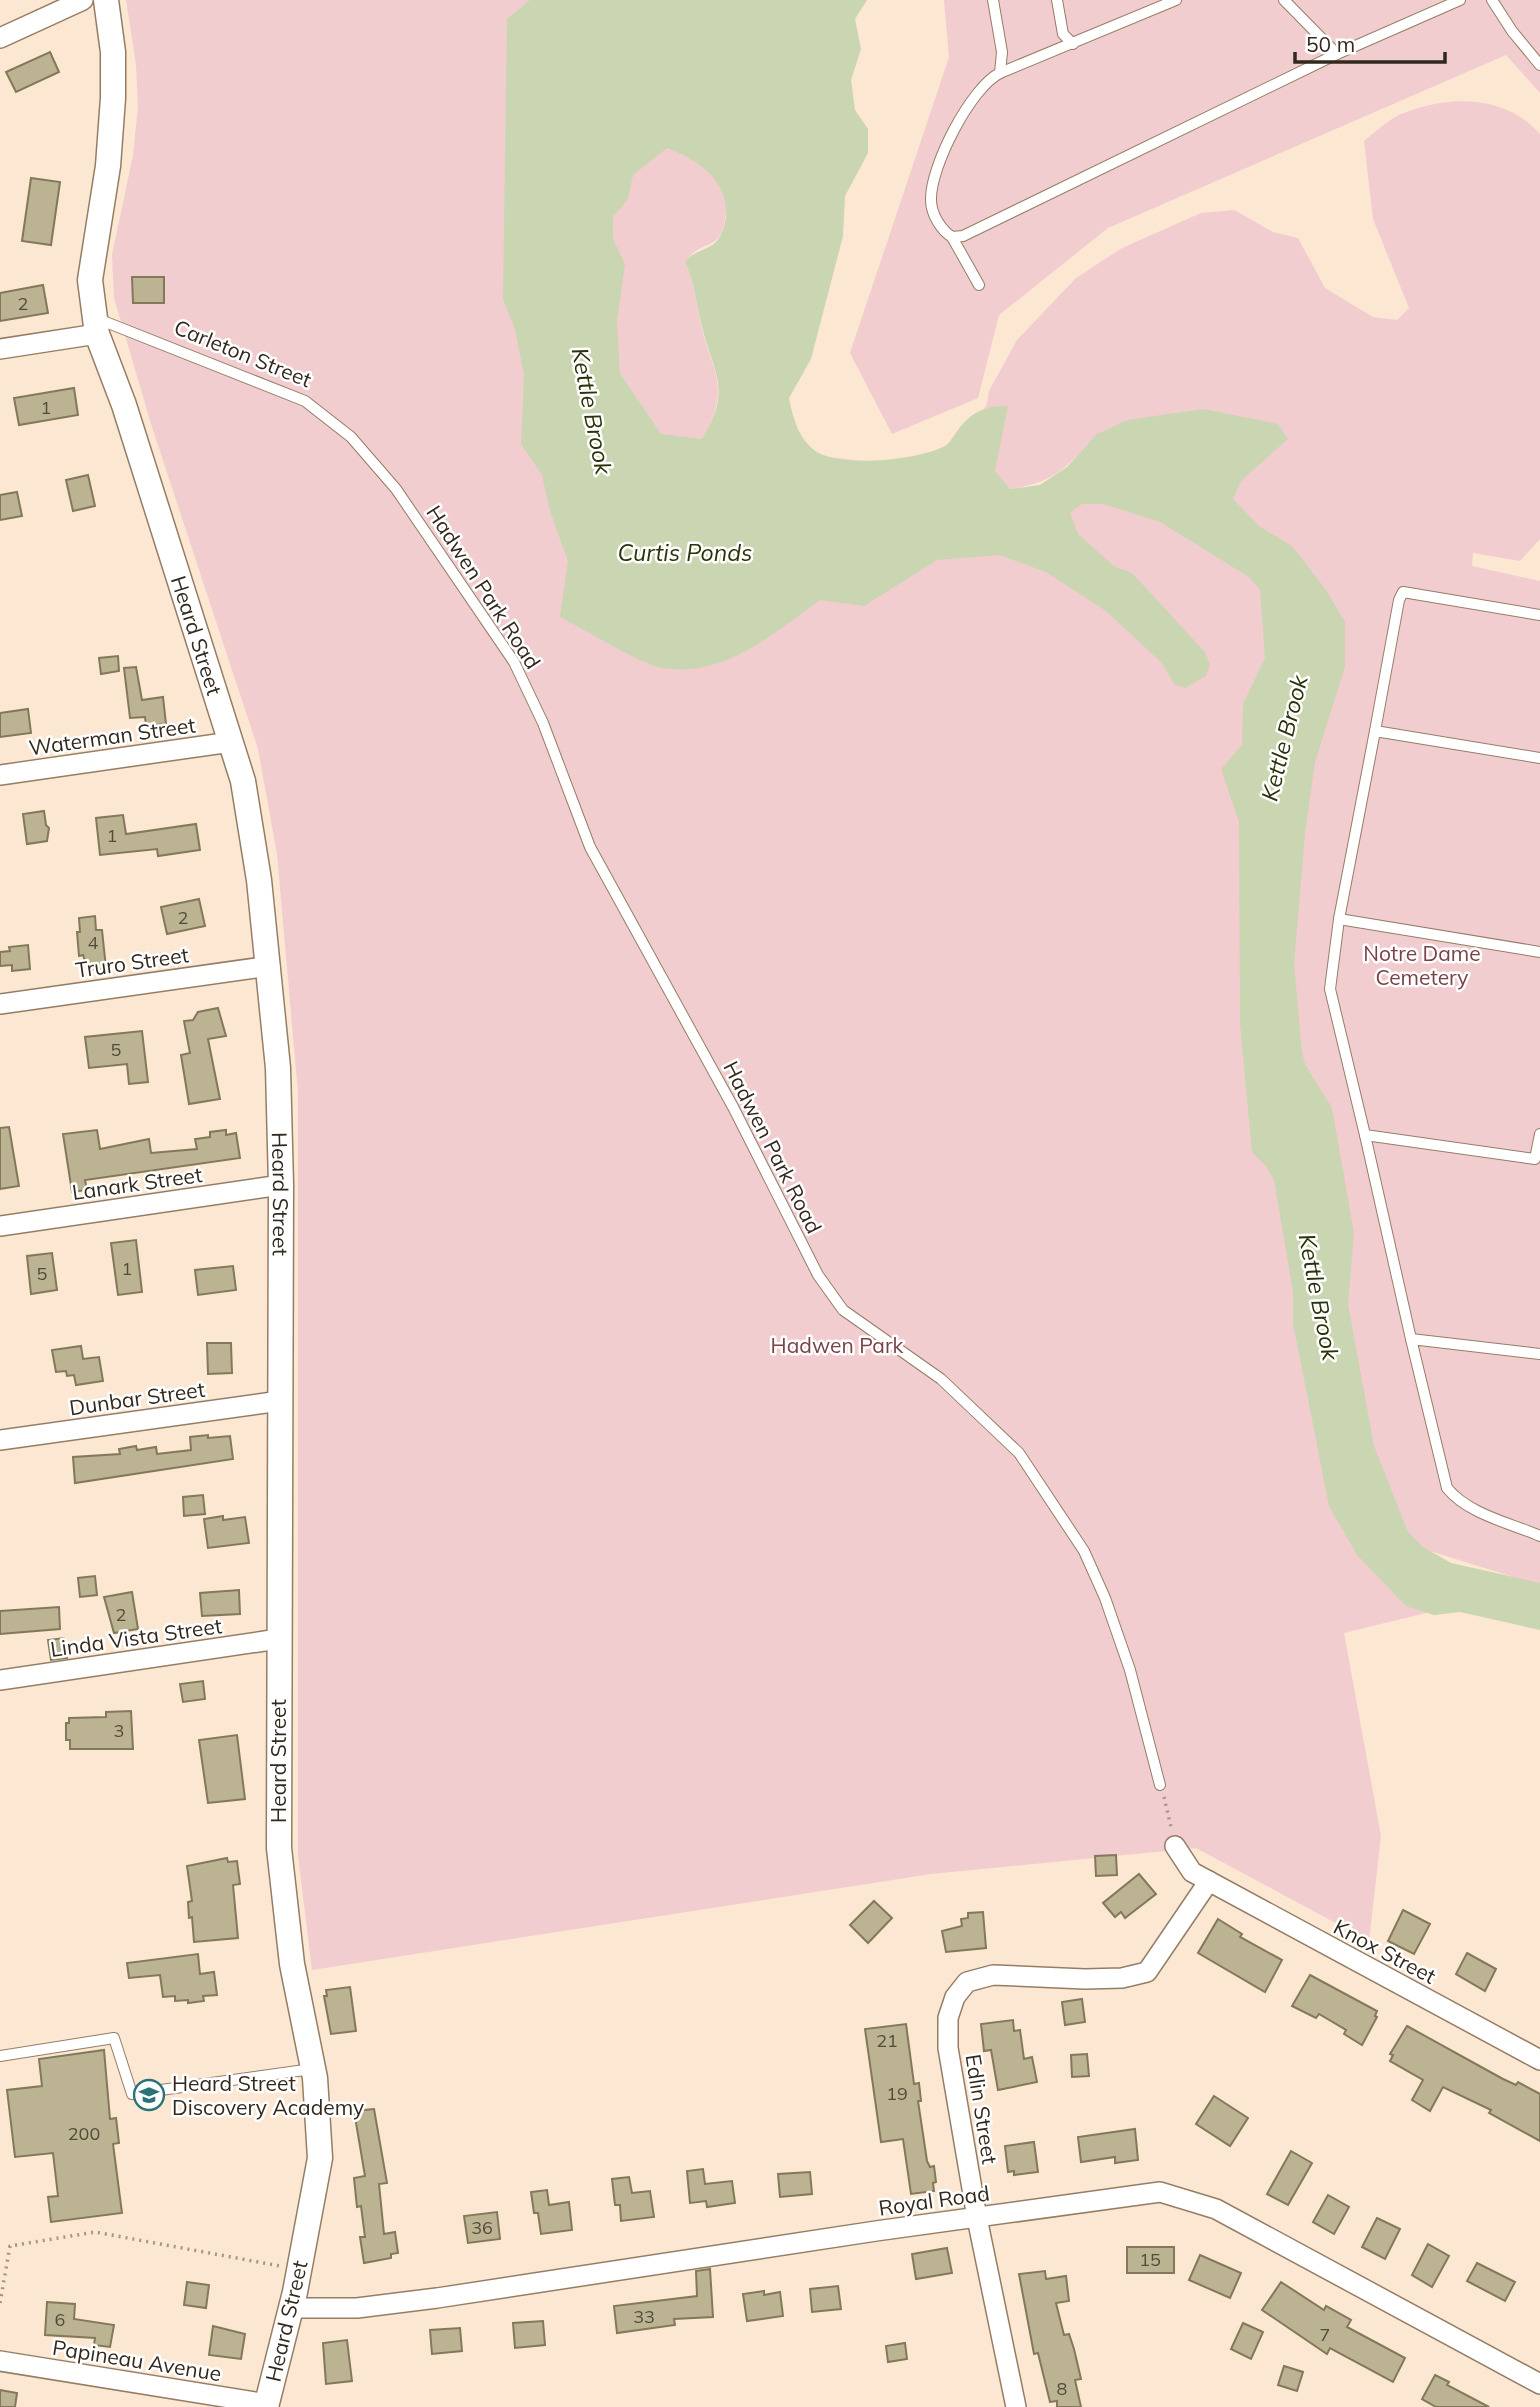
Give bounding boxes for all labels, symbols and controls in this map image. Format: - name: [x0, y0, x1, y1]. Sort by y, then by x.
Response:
- scale bar: [1295, 21, 1446, 65]
- text: 50 m: [1306, 31, 1355, 57]
- house number: 2: [18, 292, 28, 315]
- street label: Carleton Street: [171, 314, 315, 392]
- water label: Kettle Brook: [566, 345, 619, 478]
- house number: 1: [41, 396, 51, 419]
- street label: Hadwen Park Road: [421, 500, 547, 674]
- water label: Curtis Ponds: [618, 538, 752, 567]
- street label: Heard Street: [166, 572, 228, 698]
- water label: Kettle Brook: [1254, 671, 1314, 804]
- street label: Waterman Street: [27, 711, 197, 761]
- house number: 1: [107, 824, 117, 847]
- house number: 2: [178, 906, 188, 929]
- house number: 4: [88, 931, 99, 954]
- park label: Notre Dame Cemetery: [1363, 940, 1481, 990]
- street label: Truro Street: [74, 941, 190, 983]
- house number: 5: [111, 1038, 122, 1061]
- street label: Hadwen Park Road: [718, 1057, 828, 1237]
- street label: Heard Street: [267, 1132, 294, 1256]
- street label: Lanark Street: [70, 1161, 204, 1205]
- water label: Kettle Brook: [1293, 1231, 1346, 1364]
- house number: 1: [122, 1257, 132, 1280]
- house number: 5: [37, 1262, 48, 1285]
- park label: Hadwen Park: [771, 1332, 904, 1358]
- street label: Dunbar Street: [68, 1376, 206, 1420]
- house number: 2: [116, 1603, 126, 1626]
- street label: Linda Vista Street: [49, 1612, 223, 1662]
- street label: Heard Street: [265, 1699, 291, 1823]
- house number: 3: [114, 1719, 124, 1742]
- street label: Knox Street: [1329, 1913, 1441, 1989]
- house number: 21: [876, 2029, 898, 2052]
- street label: Edlin Street: [960, 2052, 1004, 2166]
- place label: Heard Street Discovery Academy: [172, 2070, 364, 2120]
- school or university icon: Heard Street Discovery Academy: [132, 2078, 166, 2112]
- house number: 19: [886, 2082, 908, 2105]
- house number: 200: [68, 2122, 100, 2145]
- street label: Royal Road: [877, 2179, 991, 2221]
- house number: 36: [471, 2216, 493, 2239]
- house number: 15: [1139, 2248, 1161, 2271]
- street label: Heard Street: [259, 2258, 313, 2384]
- house number: 33: [633, 2305, 655, 2328]
- house number: 6: [55, 2308, 65, 2331]
- house number: 7: [1320, 2323, 1330, 2346]
- street label: Papineau Avenue: [51, 2334, 223, 2386]
- house number: 8: [1057, 2377, 1067, 2400]

